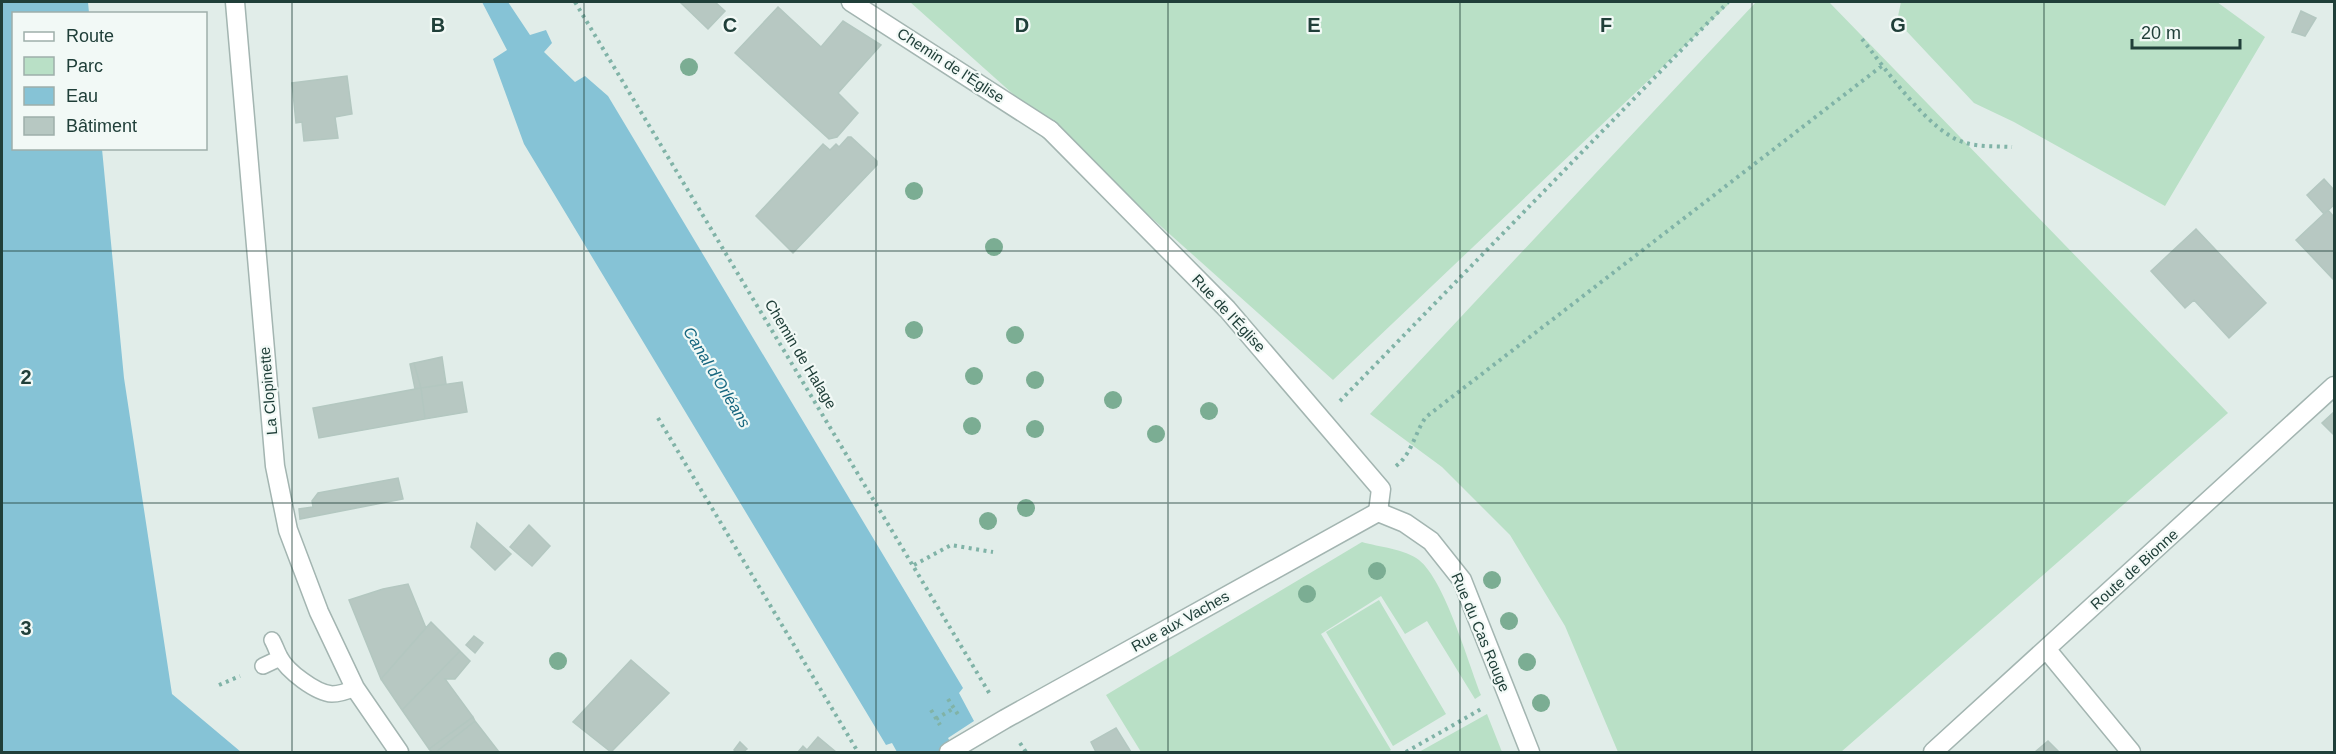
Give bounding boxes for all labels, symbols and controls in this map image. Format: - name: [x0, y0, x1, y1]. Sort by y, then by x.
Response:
- legend: [12, 12, 207, 150]
- scale bar: [2132, 12, 2240, 50]
- text: B: [431, 14, 445, 36]
- text: C: [723, 14, 737, 36]
- text: D: [1015, 14, 1029, 36]
- text: E: [1307, 14, 1321, 36]
- text: F: [1600, 14, 1612, 36]
- text: G: [1890, 14, 1906, 36]
- text: 20 m: [2141, 23, 2181, 43]
- street label: Chemin de l'Église: [894, 24, 1008, 106]
- text: Route: [66, 26, 114, 46]
- text: Parc: [66, 56, 103, 76]
- text: Eau: [66, 86, 98, 106]
- text: Bâtiment: [66, 116, 137, 136]
- street label: Rue de l'Église: [1189, 271, 1269, 355]
- street label: Chemin de Halage: [762, 296, 840, 412]
- water label: Canal d'Orléans: [680, 324, 754, 430]
- street label: La Clopinette: [256, 346, 280, 436]
- text: 2: [20, 366, 32, 388]
- street label: Route de Bionne: [2087, 525, 2181, 613]
- street label: Rue du Cas Rouge: [1448, 570, 1514, 694]
- street label: Rue aux Vaches: [1128, 587, 1232, 655]
- text: 3: [20, 617, 32, 639]

